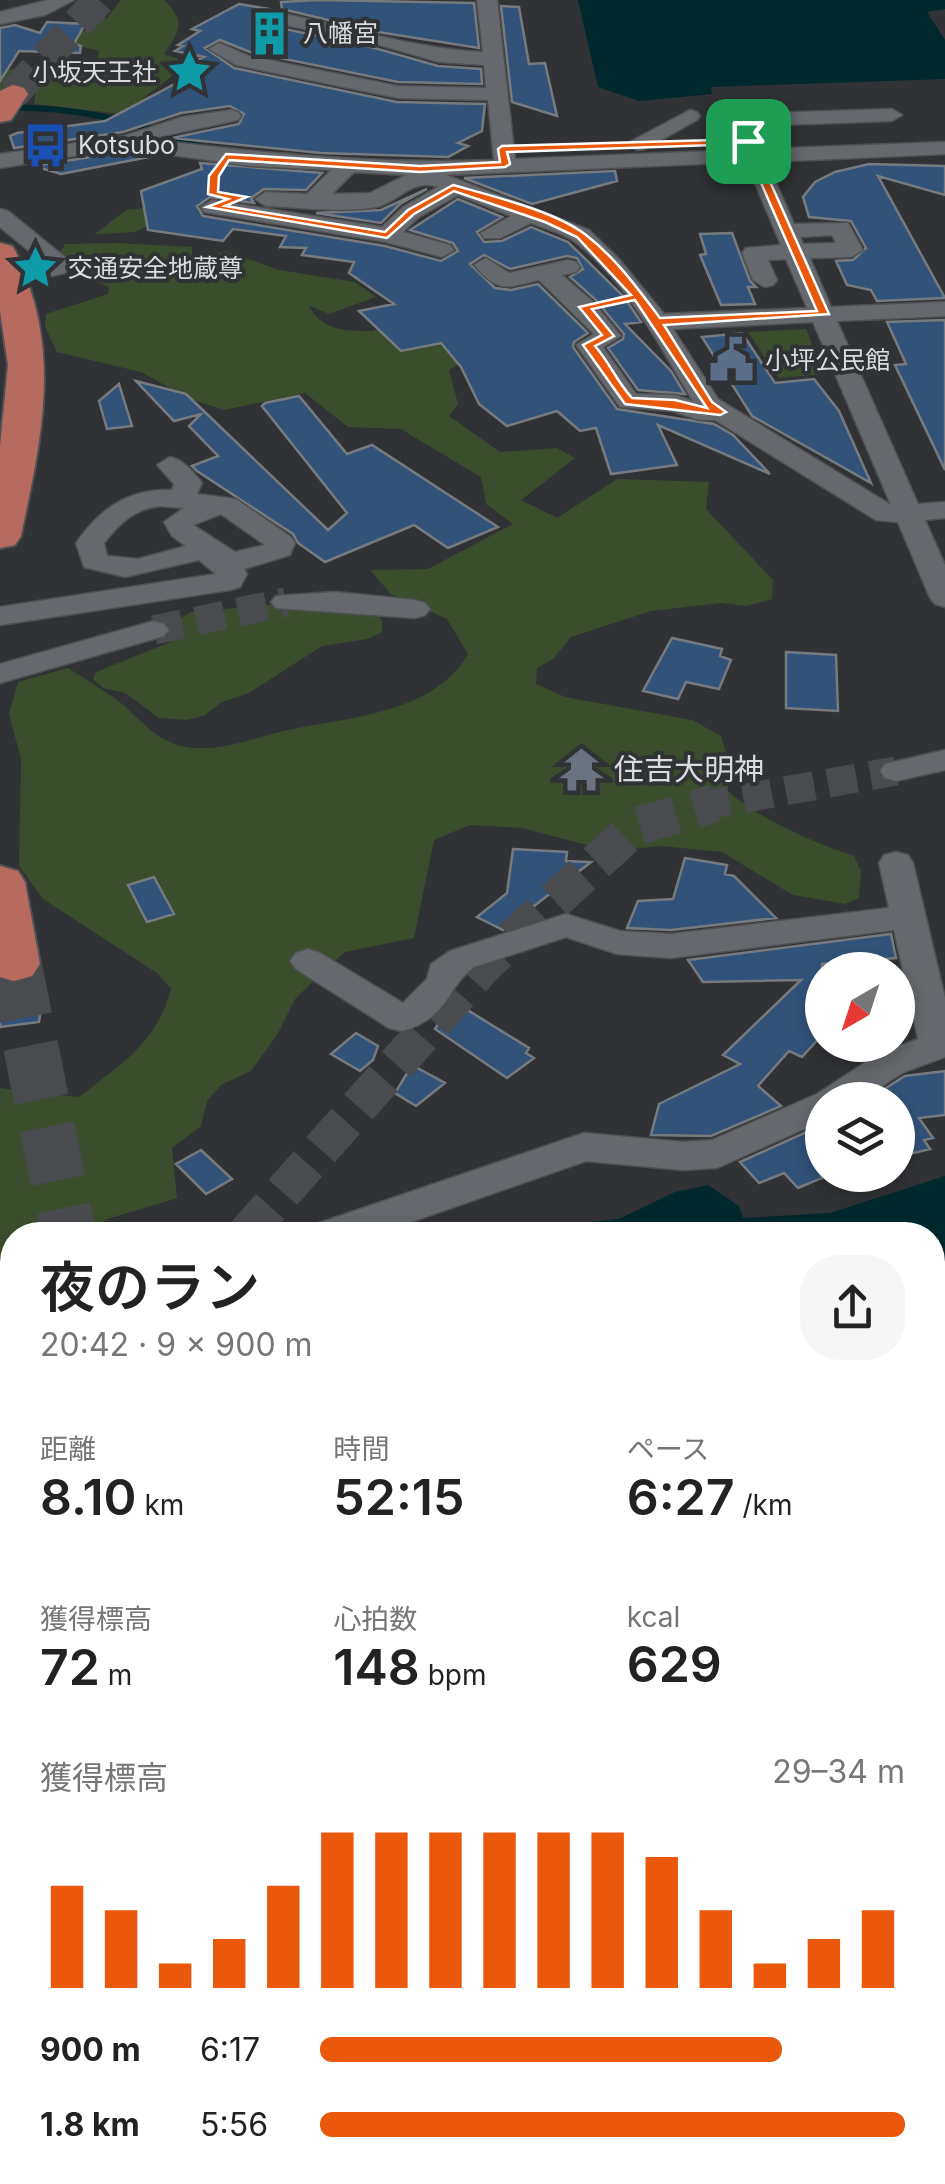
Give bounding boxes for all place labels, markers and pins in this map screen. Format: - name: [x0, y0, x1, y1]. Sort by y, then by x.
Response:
- building icon: 八幡宮: [246, 9, 294, 57]
- place label: 八幡宮: [303, 18, 378, 48]
- place icon: 小坂天王社: [166, 48, 214, 96]
- place label: 小坂天王社: [32, 57, 157, 87]
- pin: [706, 99, 791, 184]
- bus stop icon: Kotsubo: [21, 121, 69, 169]
- place label: Kotsubo: [78, 130, 175, 160]
- place icon: 交通安全地蔵尊: [11, 244, 59, 292]
- place label: 交通安全地蔵尊: [68, 253, 243, 283]
- public building icon: 小坪公民館: [708, 336, 756, 384]
- place label: 小坪公民館: [765, 345, 890, 375]
- temple icon: 住吉大明神: [557, 746, 605, 794]
- place label: 住吉大明神: [614, 751, 764, 787]

